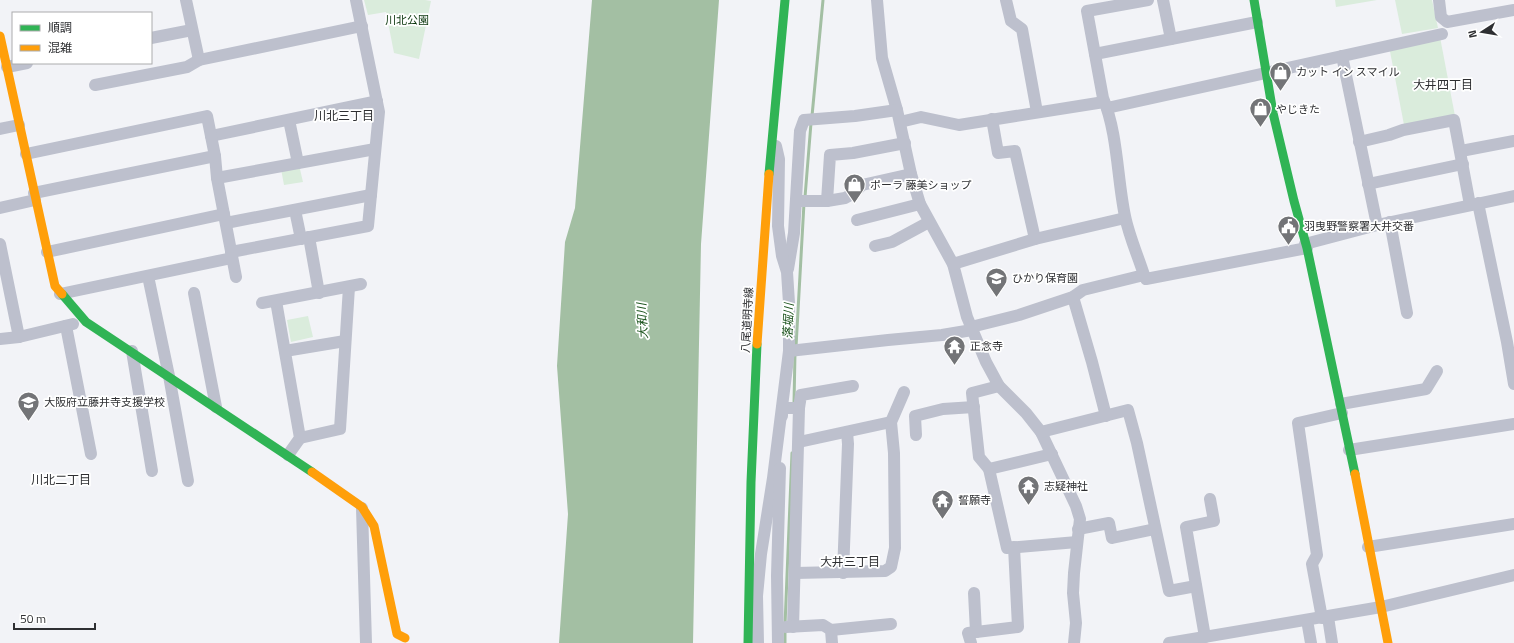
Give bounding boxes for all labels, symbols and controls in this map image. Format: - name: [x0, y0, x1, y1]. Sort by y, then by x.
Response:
- legend: [12, 12, 152, 64]
- park label: 川北公園: [385, 12, 429, 28]
- north arrow: [1462, 12, 1502, 52]
- text: 順調: [48, 18, 72, 37]
- text: N: [1464, 29, 1481, 39]
- text: 混雑: [48, 38, 72, 57]
- shop icon: カット イン スマイル: [1267, 59, 1293, 92]
- place label: カット イン スマイル: [1296, 64, 1400, 80]
- district label: 大井四丁目: [1413, 75, 1473, 94]
- shop icon: やじきた: [1248, 96, 1274, 129]
- place label: やじきた: [1276, 101, 1320, 117]
- district label: 川北三丁目: [314, 106, 374, 125]
- shop icon: ポーラ 藤美ショップ: [841, 172, 867, 205]
- place label: ポーラ 藤美ショップ: [870, 177, 971, 193]
- public building icon: 羽曳野警察署大井交番: [1275, 213, 1301, 246]
- place label: 羽曳野警察署大井交番: [1304, 218, 1414, 234]
- school or university icon: ひかり保育園: [984, 265, 1010, 298]
- place label: ひかり保育園: [1012, 270, 1078, 286]
- street label: 八尾道明寺線: [737, 287, 757, 353]
- water label: 大和川: [631, 301, 652, 339]
- water label: 落堀川: [778, 301, 798, 339]
- temple icon: 正念寺: [942, 333, 968, 366]
- place label: 正念寺: [970, 338, 1003, 354]
- school or university icon: 大阪府立藤井寺支援学校: [16, 389, 42, 422]
- place label: 大阪府立藤井寺支援学校: [44, 394, 165, 410]
- district label: 川北二丁目: [31, 470, 91, 489]
- temple icon: 志疑神社: [1016, 473, 1042, 506]
- place label: 志疑神社: [1044, 478, 1088, 494]
- temple icon: 誓願寺: [929, 487, 955, 520]
- place label: 誓願寺: [958, 492, 991, 508]
- district label: 大井三丁目: [820, 552, 880, 571]
- scale bar: [14, 605, 95, 631]
- text: 50 m: [20, 609, 46, 628]

